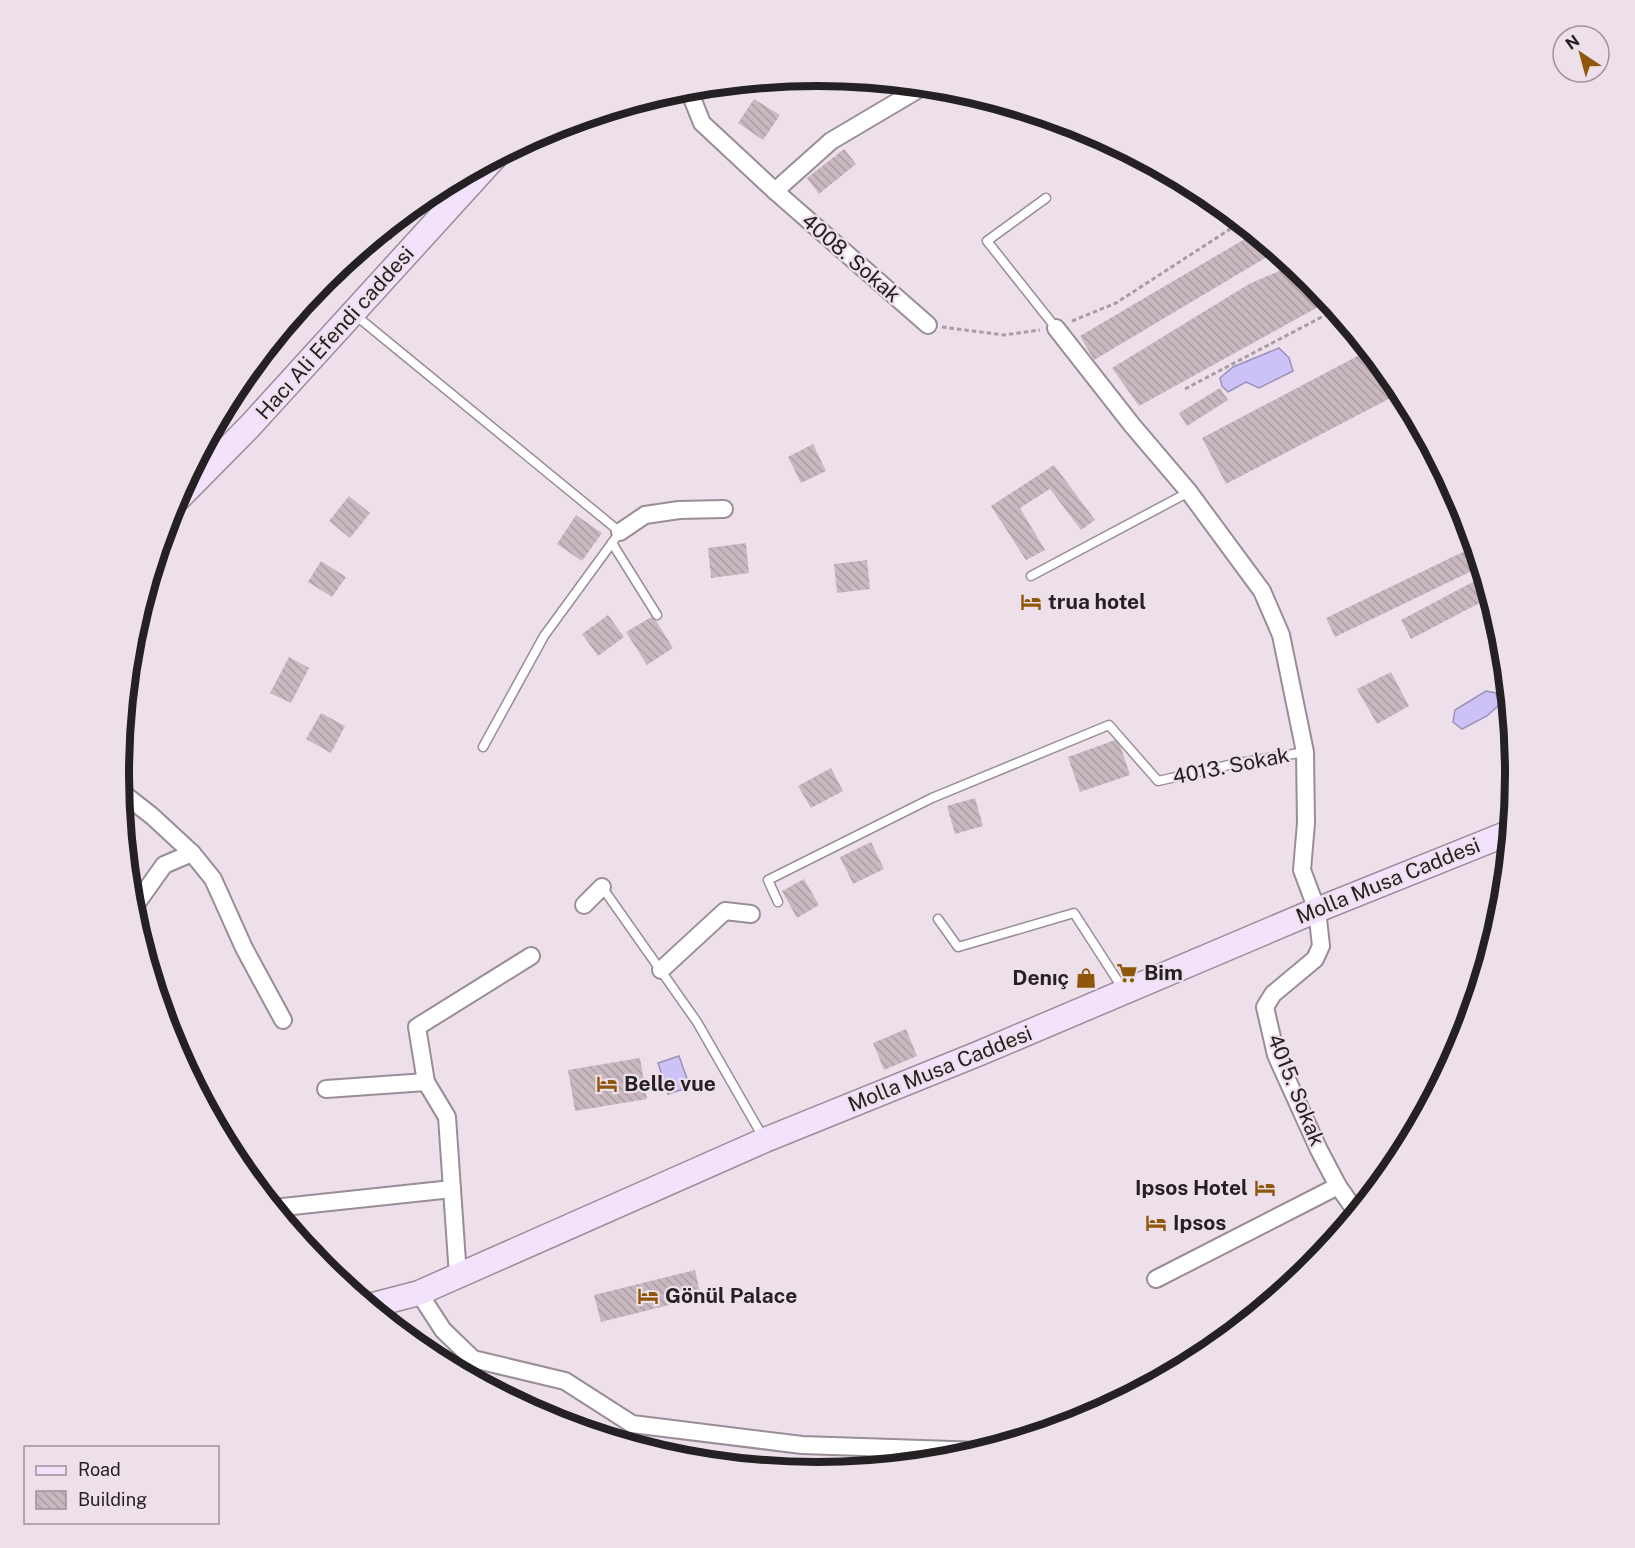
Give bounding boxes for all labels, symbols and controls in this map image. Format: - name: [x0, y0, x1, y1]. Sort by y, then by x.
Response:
- north arrow: [1551, 24, 1611, 84]
- text: N: [1562, 31, 1583, 54]
- street label: 4008. Sokak: [797, 208, 906, 307]
- street label: Hacı Ali Efendi caddesi: [250, 241, 419, 424]
- place label: trua hotel: [1048, 589, 1146, 614]
- hotel icon: trua hotel: [1019, 590, 1043, 614]
- street label: 4013. Sokak: [1170, 742, 1292, 789]
- street label: Molla Musa Caddesi: [1292, 832, 1483, 929]
- place label: Bim: [1144, 960, 1183, 985]
- supermarket icon: Bim: [1115, 961, 1139, 985]
- place label: Denıç: [1012, 965, 1069, 990]
- shop icon: Denıç: [1074, 966, 1098, 990]
- street label: Molla Musa Caddesi: [844, 1020, 1035, 1117]
- street label: 4015. Sokak: [1263, 1030, 1330, 1150]
- place label: Belle vue: [624, 1071, 716, 1096]
- hotel icon: Belle vue: [595, 1072, 619, 1096]
- place label: Ipsos Hotel: [1135, 1175, 1248, 1200]
- hotel icon: Ipsos Hotel: [1253, 1176, 1277, 1200]
- place label: Ipsos: [1173, 1210, 1226, 1235]
- hotel icon: Ipsos: [1144, 1211, 1168, 1235]
- place label: Gönül Palace: [665, 1283, 797, 1308]
- hotel icon: Gönül Palace: [636, 1284, 660, 1308]
- legend: [24, 1446, 219, 1524]
- text: Road: [78, 1459, 121, 1480]
- text: Building: [78, 1489, 147, 1510]

